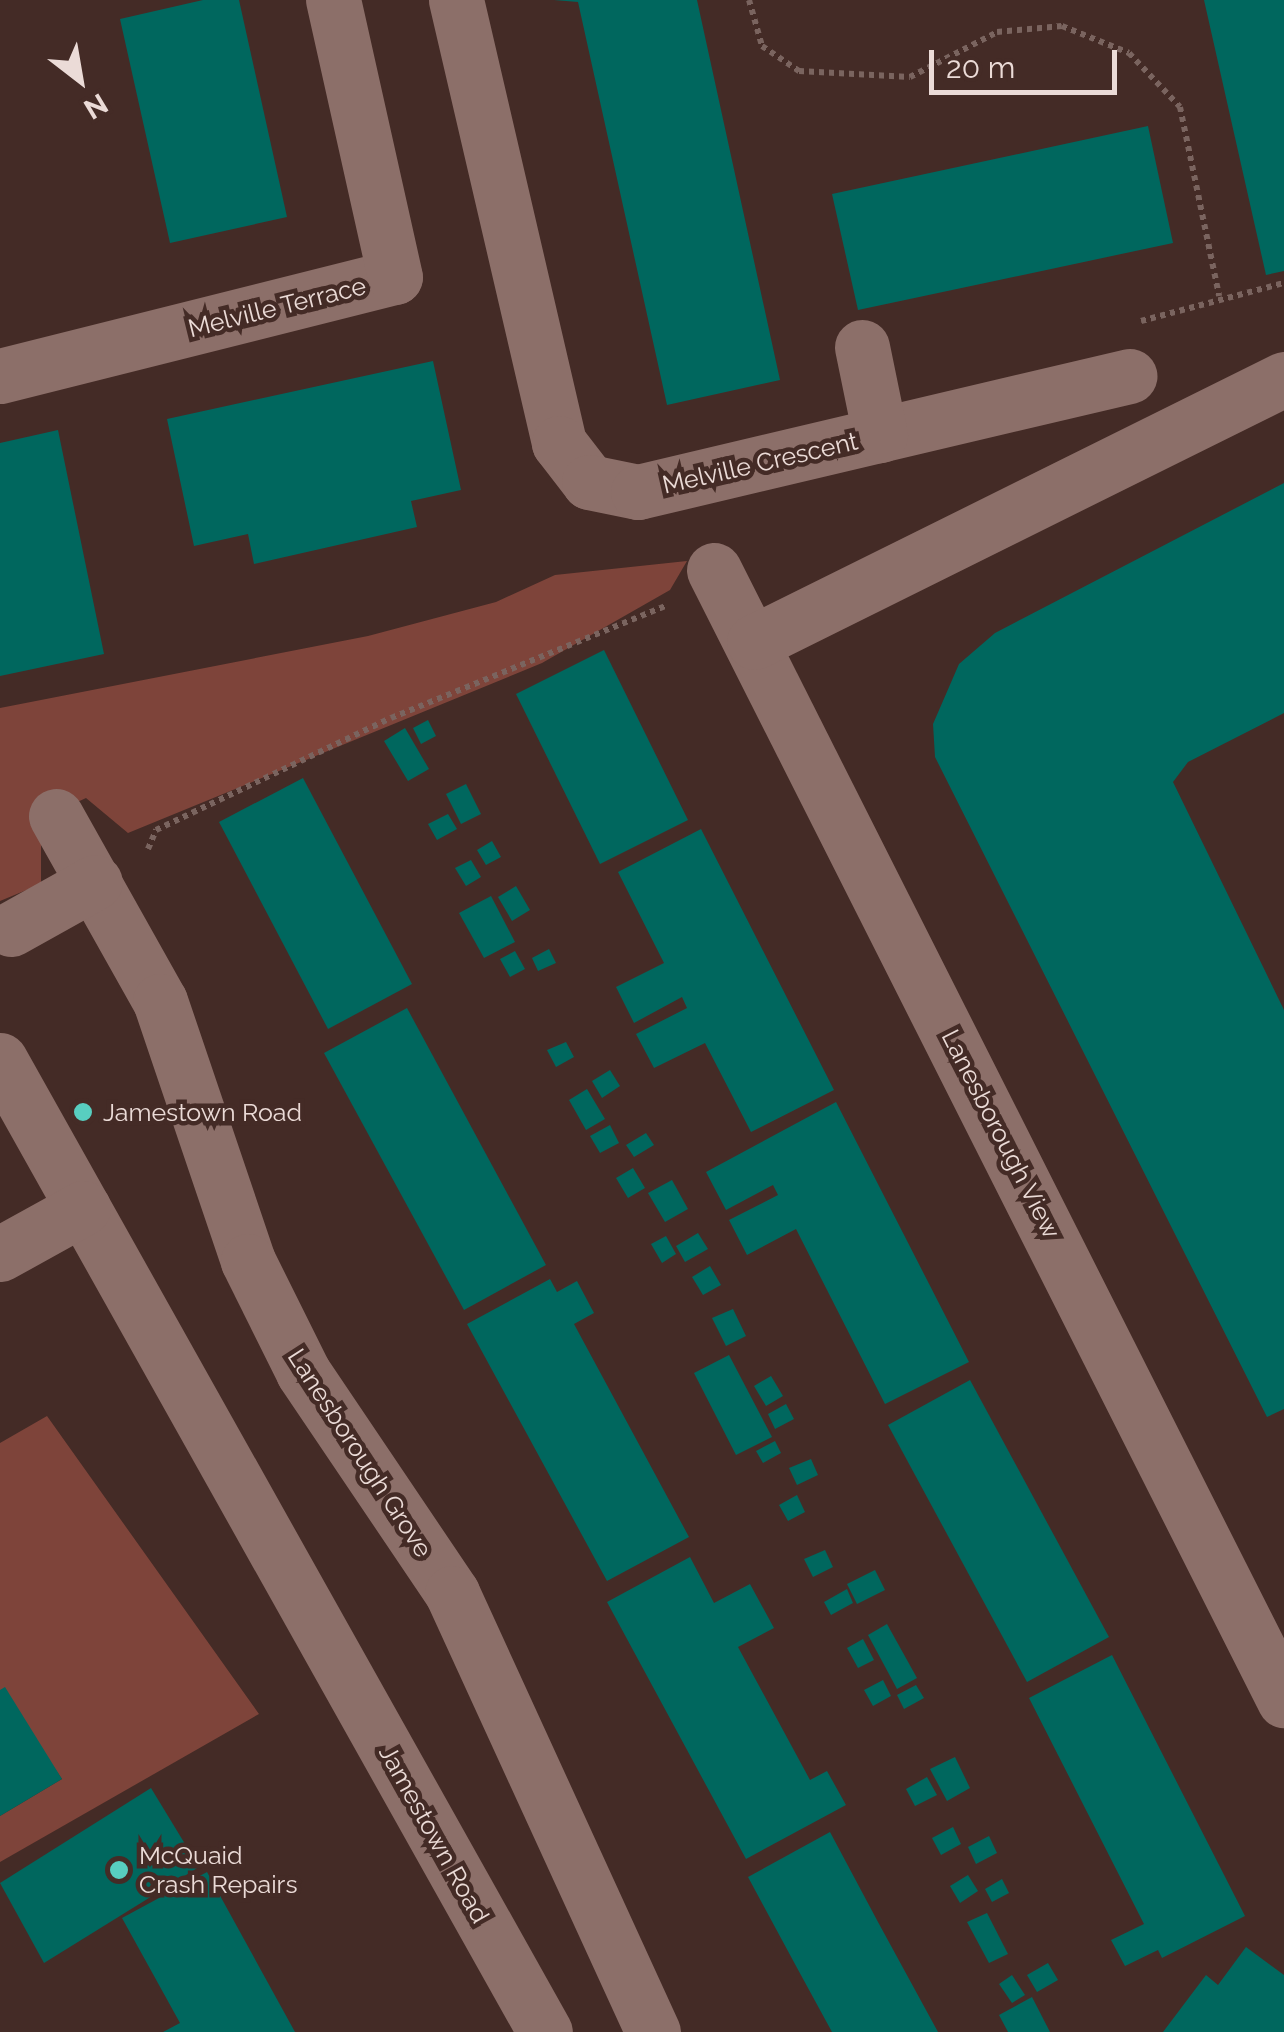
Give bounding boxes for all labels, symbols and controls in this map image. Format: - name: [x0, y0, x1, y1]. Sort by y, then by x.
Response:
- north arrow: [30, 30, 130, 130]
- scale bar: [934, 30, 1122, 92]
- text: 20 m: [946, 50, 1015, 85]
- text: N: [78, 86, 113, 126]
- street label: Melville Terrace: [185, 270, 369, 344]
- street label: Melville Crescent: [659, 426, 861, 500]
- street label: Lanesborough View: [935, 1024, 1067, 1244]
- place label: Jamestown Road: [103, 1097, 302, 1127]
- marker: Jamestown Road: [72, 1101, 94, 1123]
- street label: Lanesborough Grove: [281, 1343, 439, 1563]
- street label: Jamestown Road: [373, 1740, 495, 1928]
- place label: McQuaid Crash Repairs: [139, 1841, 297, 1900]
- marker: McQuaid Crash Repairs: [108, 1859, 130, 1881]

